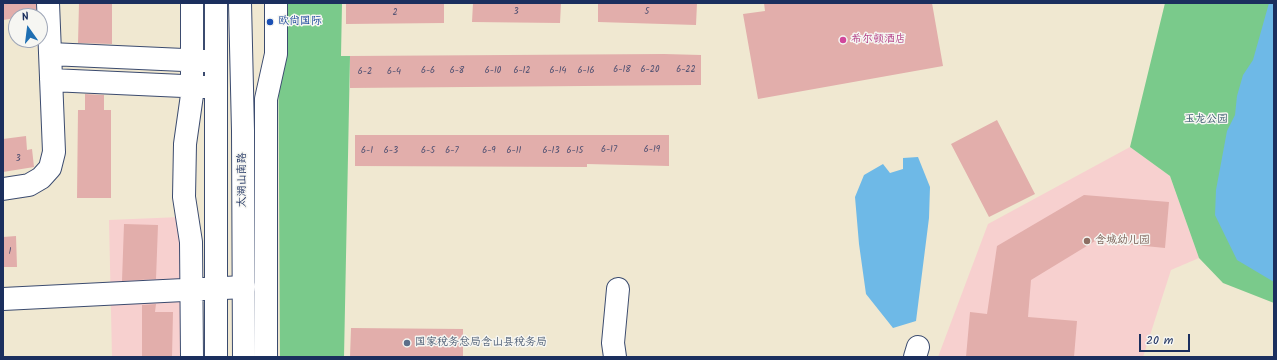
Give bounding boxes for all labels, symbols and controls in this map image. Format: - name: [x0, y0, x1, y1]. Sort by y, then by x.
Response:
- house number: 3: [513, 7, 519, 17]
- house number: 5: [645, 7, 649, 17]
- north arrow: [8, 8, 48, 48]
- text: N: [20, 8, 31, 27]
- house number: 2: [392, 8, 398, 18]
- place label: 欧尚国际: [278, 15, 322, 29]
- marker: 欧尚国际: [265, 17, 275, 27]
- place label: 希尔顿酒店: [851, 33, 906, 47]
- marker: 希尔顿酒店: [838, 35, 848, 45]
- house number: 6-18: [613, 65, 631, 75]
- house number: 6-20: [641, 65, 659, 75]
- house number: 6-22: [676, 65, 696, 75]
- house number: 6-6: [421, 66, 435, 76]
- house number: 6-8: [450, 66, 464, 76]
- house number: 6-10: [485, 66, 501, 76]
- house number: 6-12: [513, 66, 531, 76]
- house number: 6-14: [550, 66, 566, 76]
- house number: 6-16: [578, 66, 594, 76]
- house number: 6-2: [358, 67, 372, 77]
- house number: 6-4: [387, 67, 401, 77]
- park label: 玉龙公园: [1184, 113, 1228, 127]
- house number: 6-17: [601, 145, 617, 155]
- house number: 6-19: [644, 145, 660, 155]
- house number: 6-1: [361, 146, 373, 156]
- house number: 6-3: [384, 146, 398, 156]
- house number: 6-5: [421, 146, 435, 156]
- house number: 6-7: [445, 146, 459, 156]
- house number: 6-9: [482, 146, 496, 156]
- house number: 6-11: [507, 146, 521, 156]
- house number: 6-13: [542, 146, 560, 156]
- house number: 6-15: [567, 146, 583, 156]
- street label: 太湖山南路: [236, 153, 250, 207]
- house number: 3: [15, 154, 21, 164]
- place label: 含城幼儿园: [1095, 234, 1150, 248]
- marker: 含城幼儿园: [1082, 236, 1092, 246]
- house number: 1: [9, 247, 11, 257]
- scale bar: [1141, 326, 1192, 352]
- text: 20 m: [1146, 331, 1173, 350]
- place label: 国家税务总局含山县税务局: [415, 336, 547, 350]
- marker: 国家税务总局含山县税务局: [402, 338, 412, 348]

